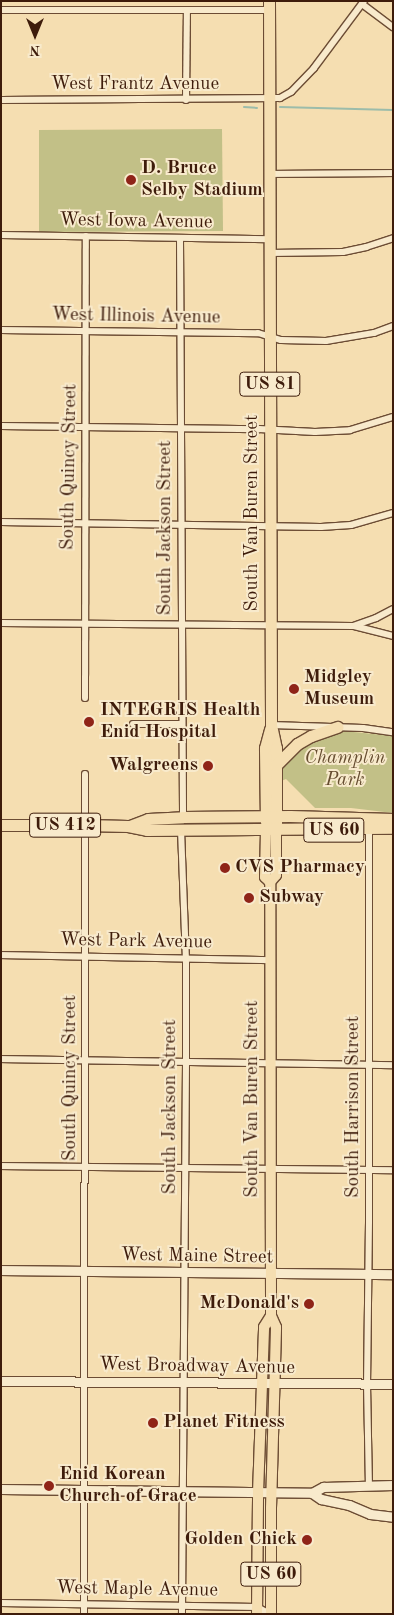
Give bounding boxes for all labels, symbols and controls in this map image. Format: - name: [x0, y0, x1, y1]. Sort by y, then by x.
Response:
- north arrow: [10, 10, 60, 60]
- text: N: [30, 43, 40, 57]
- street label: West Frantz Avenue: [51, 74, 219, 96]
- place label: D. Bruce Selby Stadium: [141, 158, 263, 202]
- marker: D. Bruce Selby Stadium: [125, 174, 137, 186]
- street label: West Iowa Avenue: [59, 209, 213, 235]
- street label: West Illinois Avenue: [51, 304, 221, 330]
- road number: US 81: [239, 368, 301, 399]
- street label: South Quincy Street: [57, 384, 83, 550]
- street label: South Van Buren Street: [242, 414, 264, 612]
- street label: South Jackson Street: [155, 440, 177, 616]
- place label: Midgley Museum: [304, 667, 374, 711]
- marker: Midgley Museum: [288, 683, 300, 695]
- place label: INTEGRIS Health Enid Hospital: [100, 700, 260, 744]
- marker: INTEGRIS Health Enid Hospital: [82, 715, 96, 729]
- park label: Champlin Park: [305, 748, 385, 792]
- place label: Walgreens: [108, 755, 198, 777]
- marker: Walgreens: [202, 760, 214, 772]
- road number: US 412: [29, 810, 101, 840]
- road number: US 60: [303, 814, 365, 846]
- place label: CVS Pharmacy: [235, 857, 365, 879]
- marker: CVS Pharmacy: [219, 862, 231, 874]
- place label: Subway: [259, 887, 324, 909]
- marker: Subway: [243, 892, 255, 904]
- street label: West Park Avenue: [60, 929, 212, 955]
- street label: South Quincy Street: [60, 995, 82, 1161]
- street label: South Van Buren Street: [242, 1000, 264, 1198]
- street label: South Harrison Street: [343, 1016, 365, 1198]
- street label: South Jackson Street: [160, 1019, 182, 1195]
- street label: West Maine Street: [121, 1244, 273, 1270]
- place label: McDonald's: [200, 1293, 299, 1315]
- marker: McDonald's: [303, 1298, 315, 1310]
- street label: West Broadway Avenue: [99, 1354, 295, 1380]
- place label: Planet Fitness: [163, 1412, 285, 1434]
- marker: Planet Fitness: [147, 1417, 159, 1429]
- place label: Enid Korean Church of Grace: [59, 1464, 197, 1508]
- marker: Enid Korean Church of Grace: [43, 1480, 55, 1492]
- place label: Golden Chick: [184, 1529, 297, 1551]
- marker: Golden Chick: [301, 1534, 313, 1546]
- road number: US 60: [240, 1558, 302, 1590]
- street label: West Maple Avenue: [56, 1577, 218, 1603]

